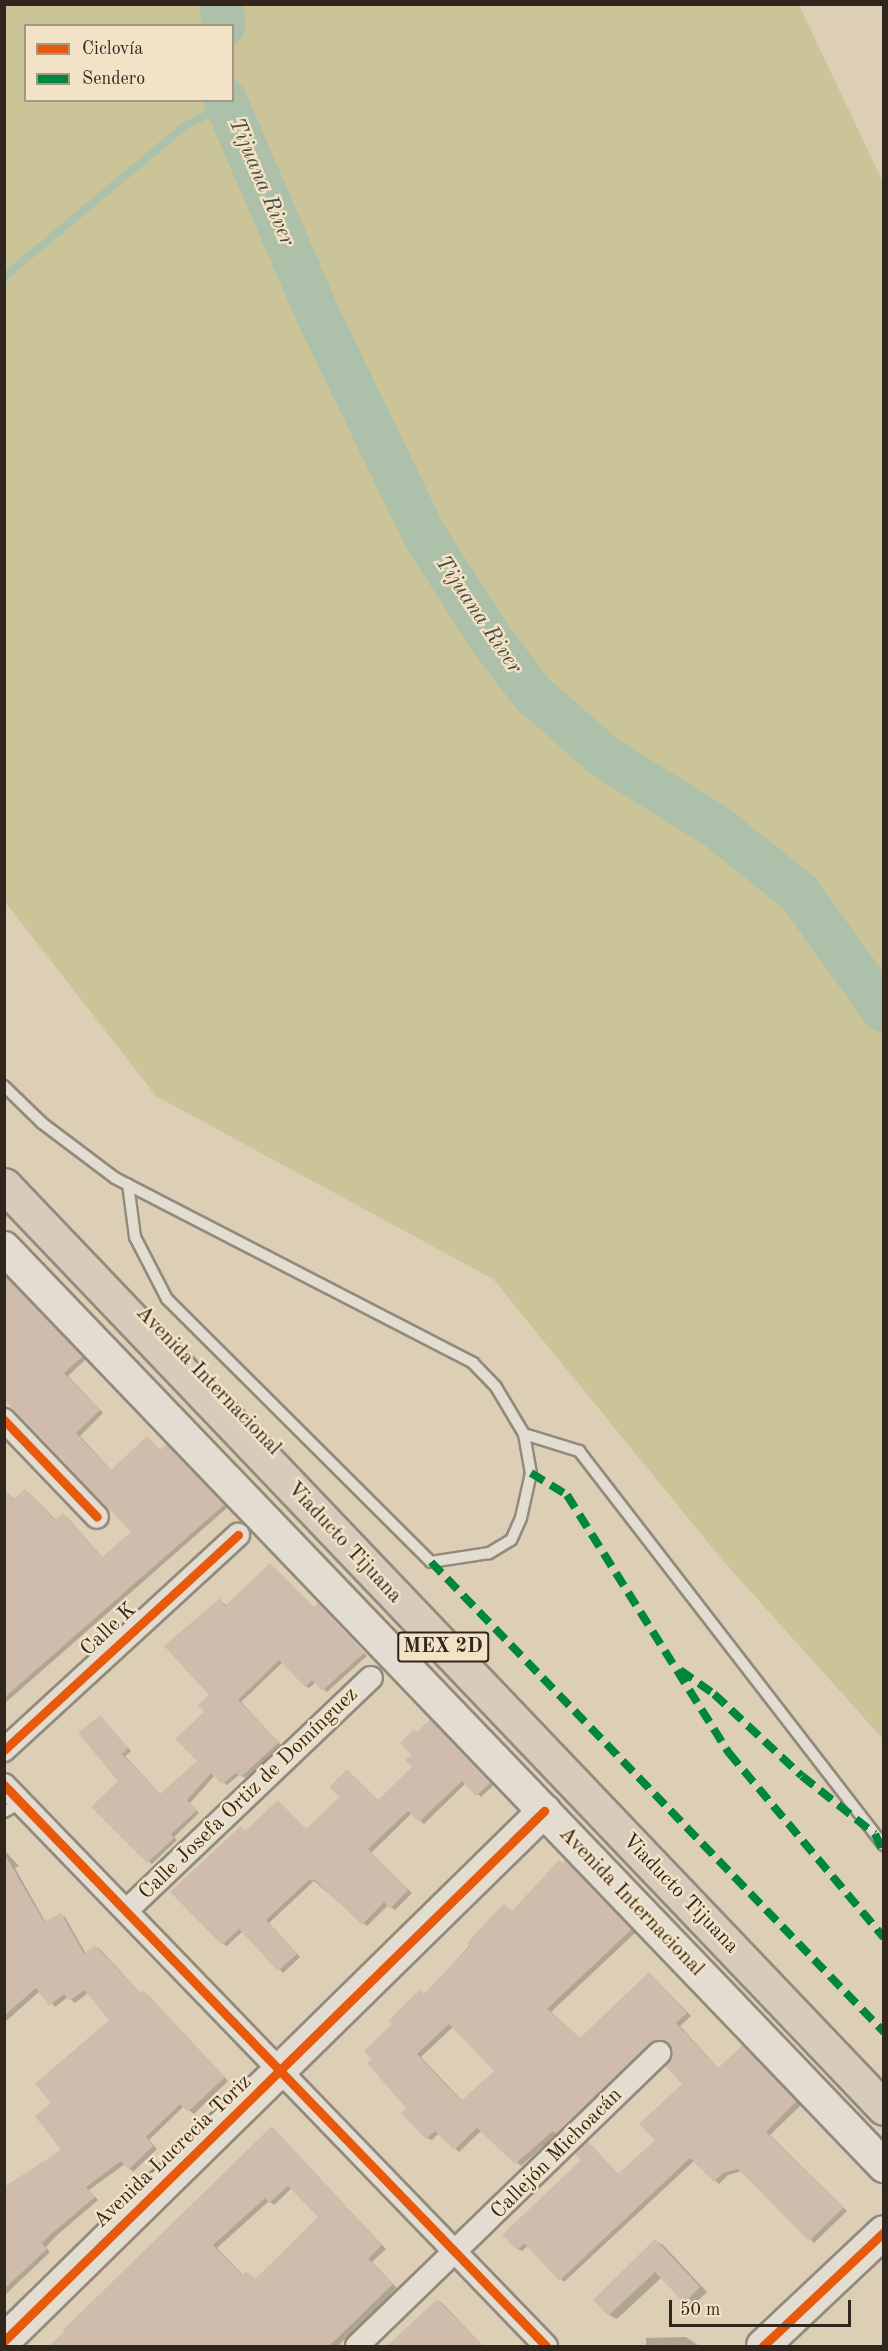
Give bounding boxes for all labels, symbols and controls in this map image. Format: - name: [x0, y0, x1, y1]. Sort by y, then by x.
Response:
- legend: [24, 24, 234, 102]
- text: Ciclovía: [82, 40, 143, 58]
- text: Sendero: [82, 70, 145, 88]
- water label: Tijuana River: [222, 114, 300, 250]
- water label: Tijuana River: [429, 551, 527, 679]
- street label: Avenida Internacional: [130, 1301, 286, 1461]
- street label: Viaducto Tijuana: [281, 1477, 407, 1609]
- street label: Calle K: [76, 1598, 142, 1662]
- road number: MEX 2D: [396, 1630, 490, 1664]
- street label: Calle Josefa Ortiz de Domínguez: [134, 1683, 364, 1905]
- street label: Avenida Internacional: [553, 1822, 709, 1982]
- street label: Viaducto Tijuana: [616, 1829, 744, 1959]
- street label: Avenida Lucrecia Toriz: [89, 2070, 257, 2234]
- street label: Callejón Michoacán: [486, 2083, 628, 2225]
- scale bar: [672, 2288, 854, 2326]
- text: 50 m: [680, 2301, 720, 2319]

